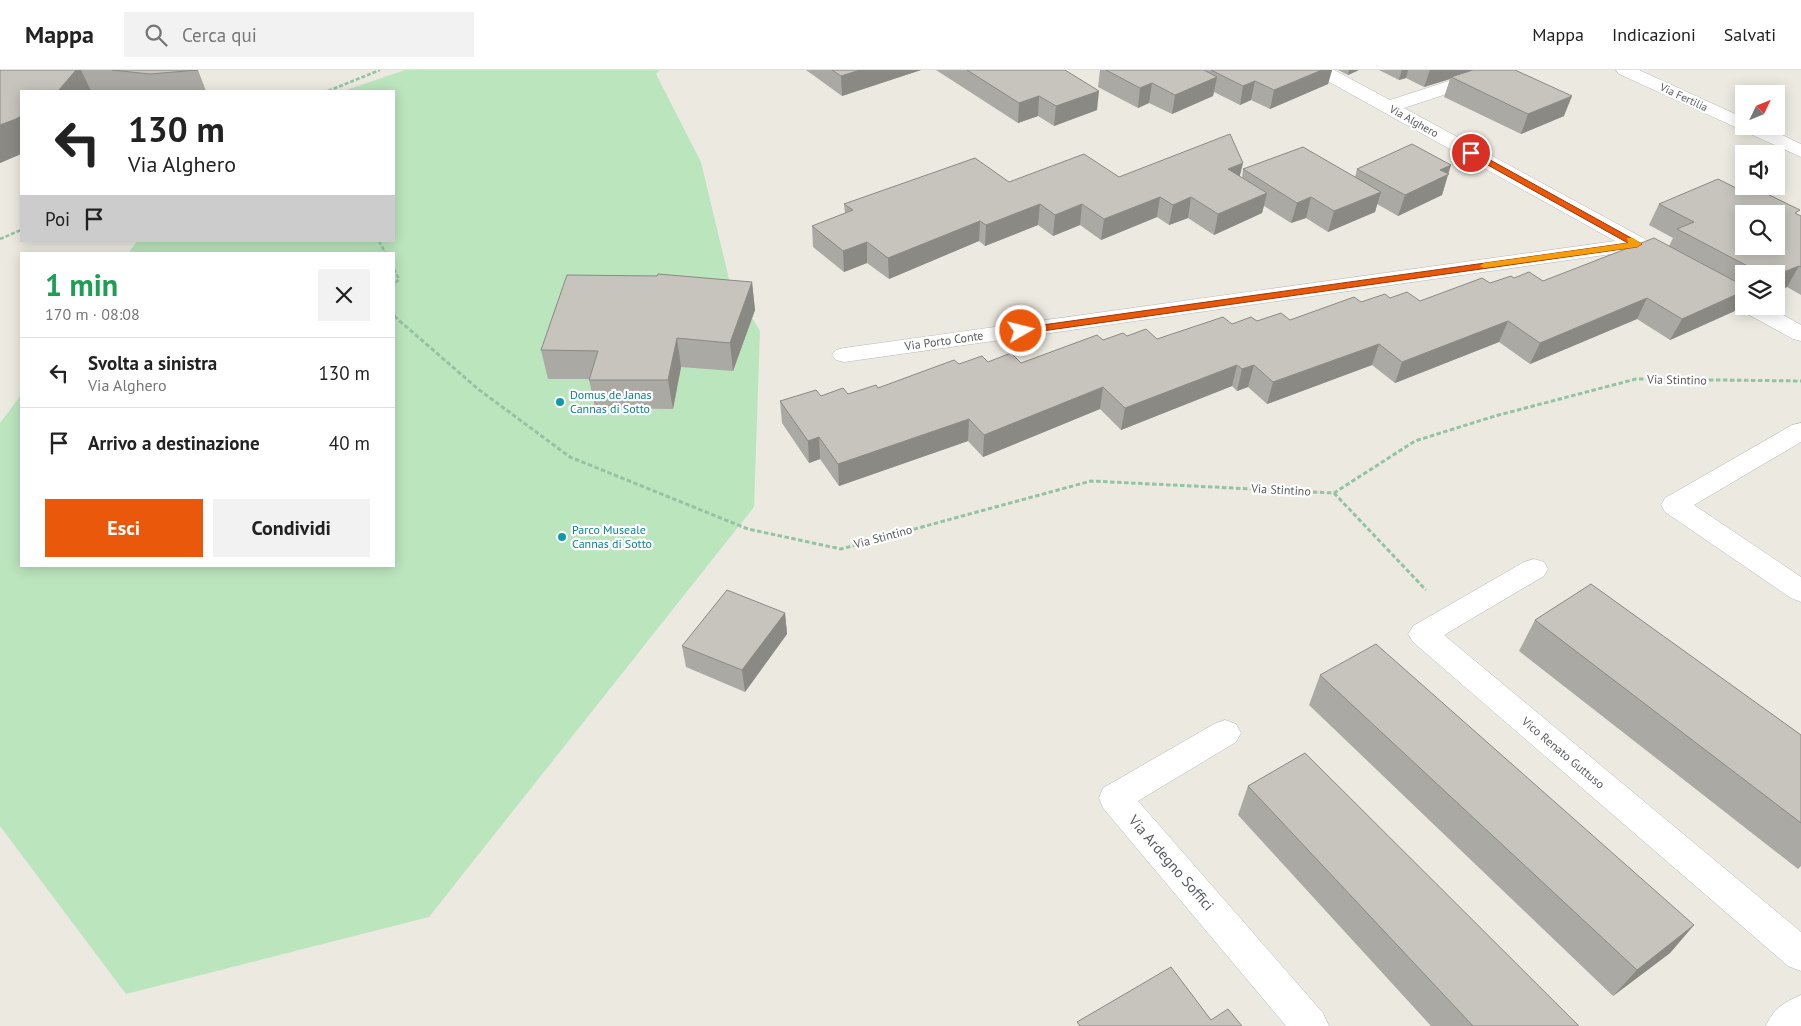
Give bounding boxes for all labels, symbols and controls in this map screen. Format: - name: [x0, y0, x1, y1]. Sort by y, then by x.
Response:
- search box: [124, 12, 474, 57]
- text: Mappa: [25, 19, 94, 50]
- icon: search: [142, 21, 170, 49]
- text: Cerca qui: [182, 23, 257, 47]
- text: Mappa: [1532, 23, 1584, 46]
- text: Indicazioni: [1612, 23, 1696, 46]
- text: Salvati: [1724, 23, 1776, 46]
- street label: Via Fertilia: [1657, 79, 1710, 114]
- north arrow: [1735, 85, 1785, 135]
- map controls: [1735, 85, 1785, 315]
- street label: Via Alghero: [1386, 101, 1441, 140]
- text: 130 m: [128, 106, 225, 152]
- icon: left: [45, 110, 110, 175]
- pin: [1450, 132, 1492, 174]
- icon: arrive: [1457, 139, 1485, 167]
- button: sound: [1735, 145, 1785, 195]
- text: Via Alghero: [128, 150, 236, 178]
- icon: arrive: [80, 205, 108, 233]
- button: search: [1735, 205, 1785, 255]
- text: Poi: [45, 207, 70, 231]
- text: 1 min: [45, 265, 118, 304]
- button: layers: [1735, 265, 1785, 315]
- button: close: [318, 269, 370, 321]
- text: 170 m · 08:08: [45, 304, 140, 324]
- position arrow: [994, 304, 1046, 356]
- street label: Via Porto Conte: [903, 328, 984, 354]
- text: Svolta a sinistra: [88, 351, 217, 375]
- icon: left: [45, 359, 73, 387]
- text: 130 m: [318, 361, 370, 385]
- street label: Via Stintino: [1646, 371, 1707, 388]
- text: Via Alghero: [88, 375, 167, 395]
- place label: Domus de Janas Cannas di Sotto: [570, 387, 652, 416]
- marker: Domus de Janas Cannas di Sotto: [554, 396, 566, 408]
- icon: arrive: [45, 429, 73, 457]
- text: Arrivo a destinazione: [88, 431, 260, 455]
- text: 40 m: [329, 431, 370, 455]
- street label: Via Stintino: [1250, 480, 1311, 499]
- button: Esci: [45, 499, 203, 557]
- button: Condividi: [213, 499, 370, 557]
- place label: Parco Museale Cannas di Sotto: [572, 522, 652, 551]
- street label: Via Stintino: [851, 522, 914, 552]
- marker: Parco Museale Cannas di Sotto: [556, 531, 568, 543]
- street label: Vico Renato Guttuso: [1518, 713, 1608, 792]
- street label: Via Ardegno Soffici: [1124, 810, 1218, 914]

